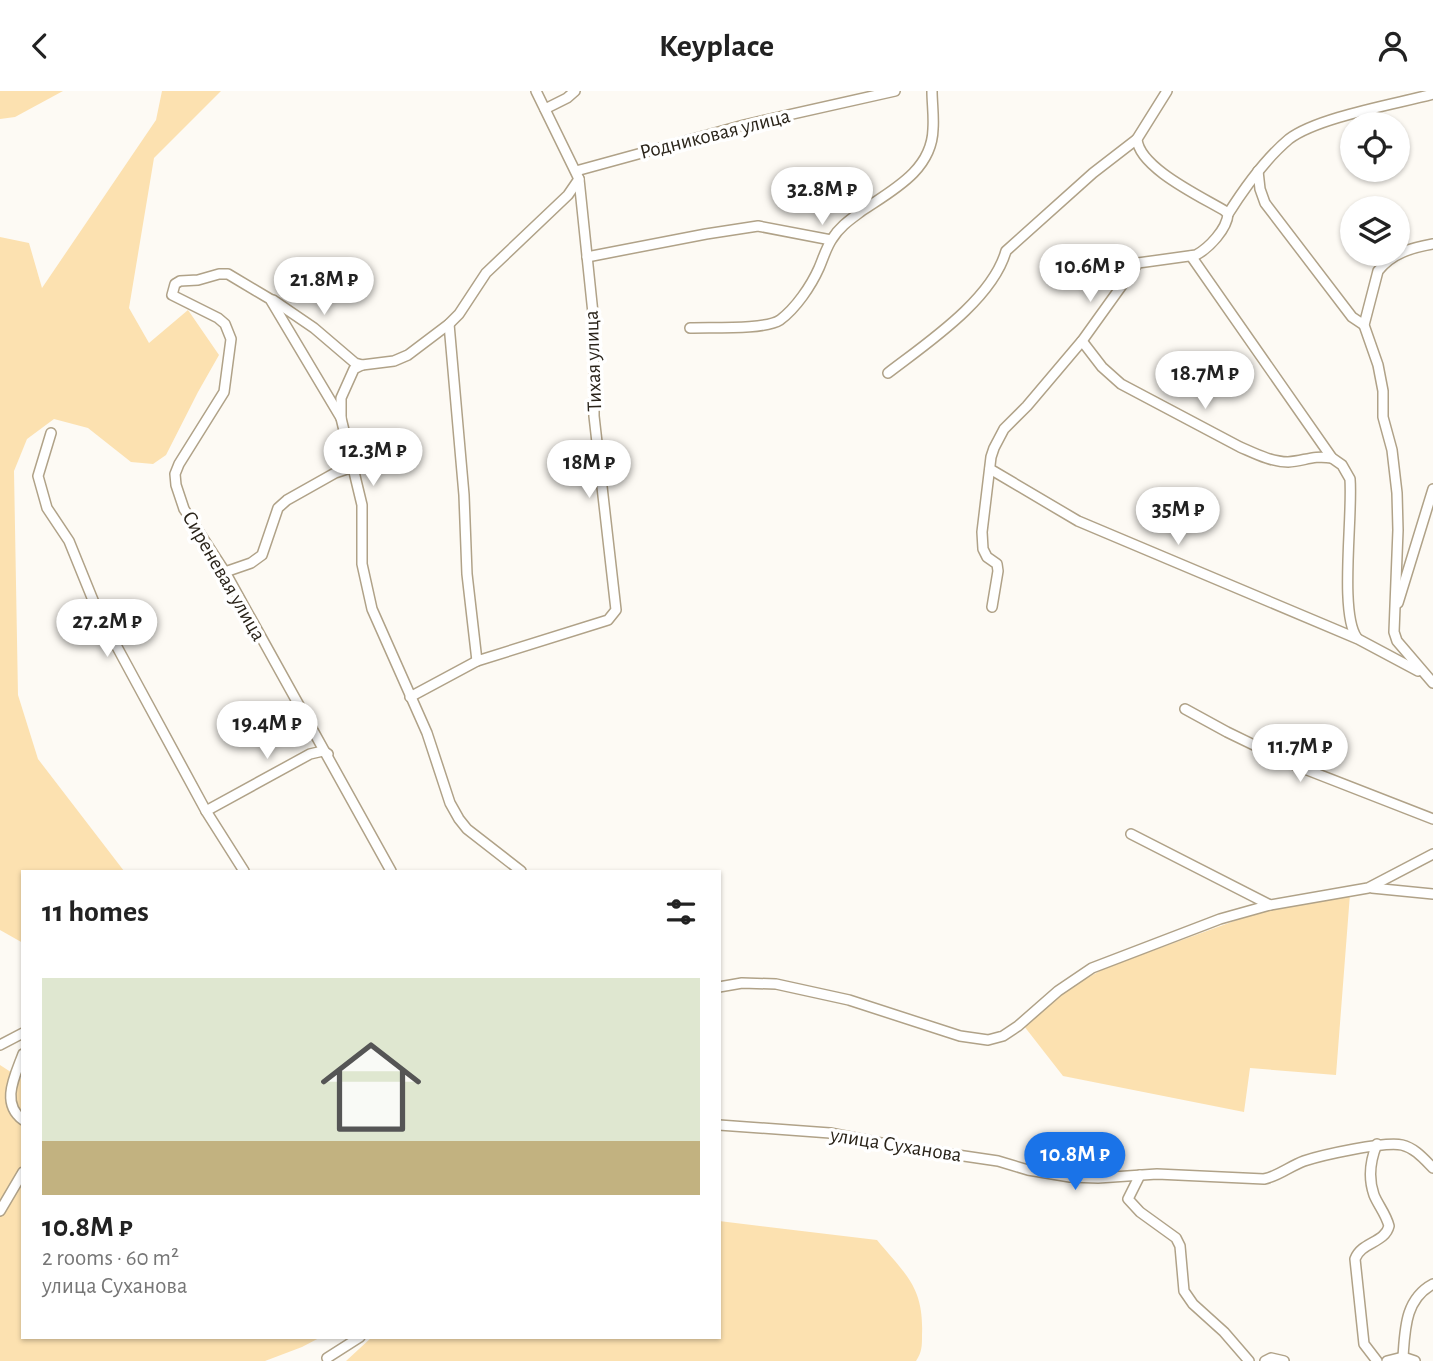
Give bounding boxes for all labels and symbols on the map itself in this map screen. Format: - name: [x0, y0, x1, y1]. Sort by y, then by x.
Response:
- street label: Родниковая улица: [638, 105, 793, 163]
- pin: 32.8M ₽: [757, 167, 887, 227]
- pin: 10.6M ₽: [1025, 245, 1155, 304]
- pin: 21.8M ₽: [259, 257, 389, 317]
- street label: Тихая улица: [581, 310, 605, 412]
- pin: 18.7M ₽: [1140, 351, 1270, 411]
- pin: 12.3M ₽: [308, 429, 438, 488]
- pin: 18M ₽: [540, 441, 638, 500]
- pin: 35M ₽: [1129, 487, 1227, 547]
- street label: Сиреневая улица: [178, 508, 270, 645]
- pin: 27.2M ₽: [42, 599, 172, 659]
- pin: 19.4M ₽: [202, 701, 332, 761]
- pin: 11.7M ₽: [1235, 725, 1365, 784]
- street label: улица Суханова: [828, 1124, 964, 1166]
- pin: 10.8M ₽: [1010, 1133, 1140, 1192]

